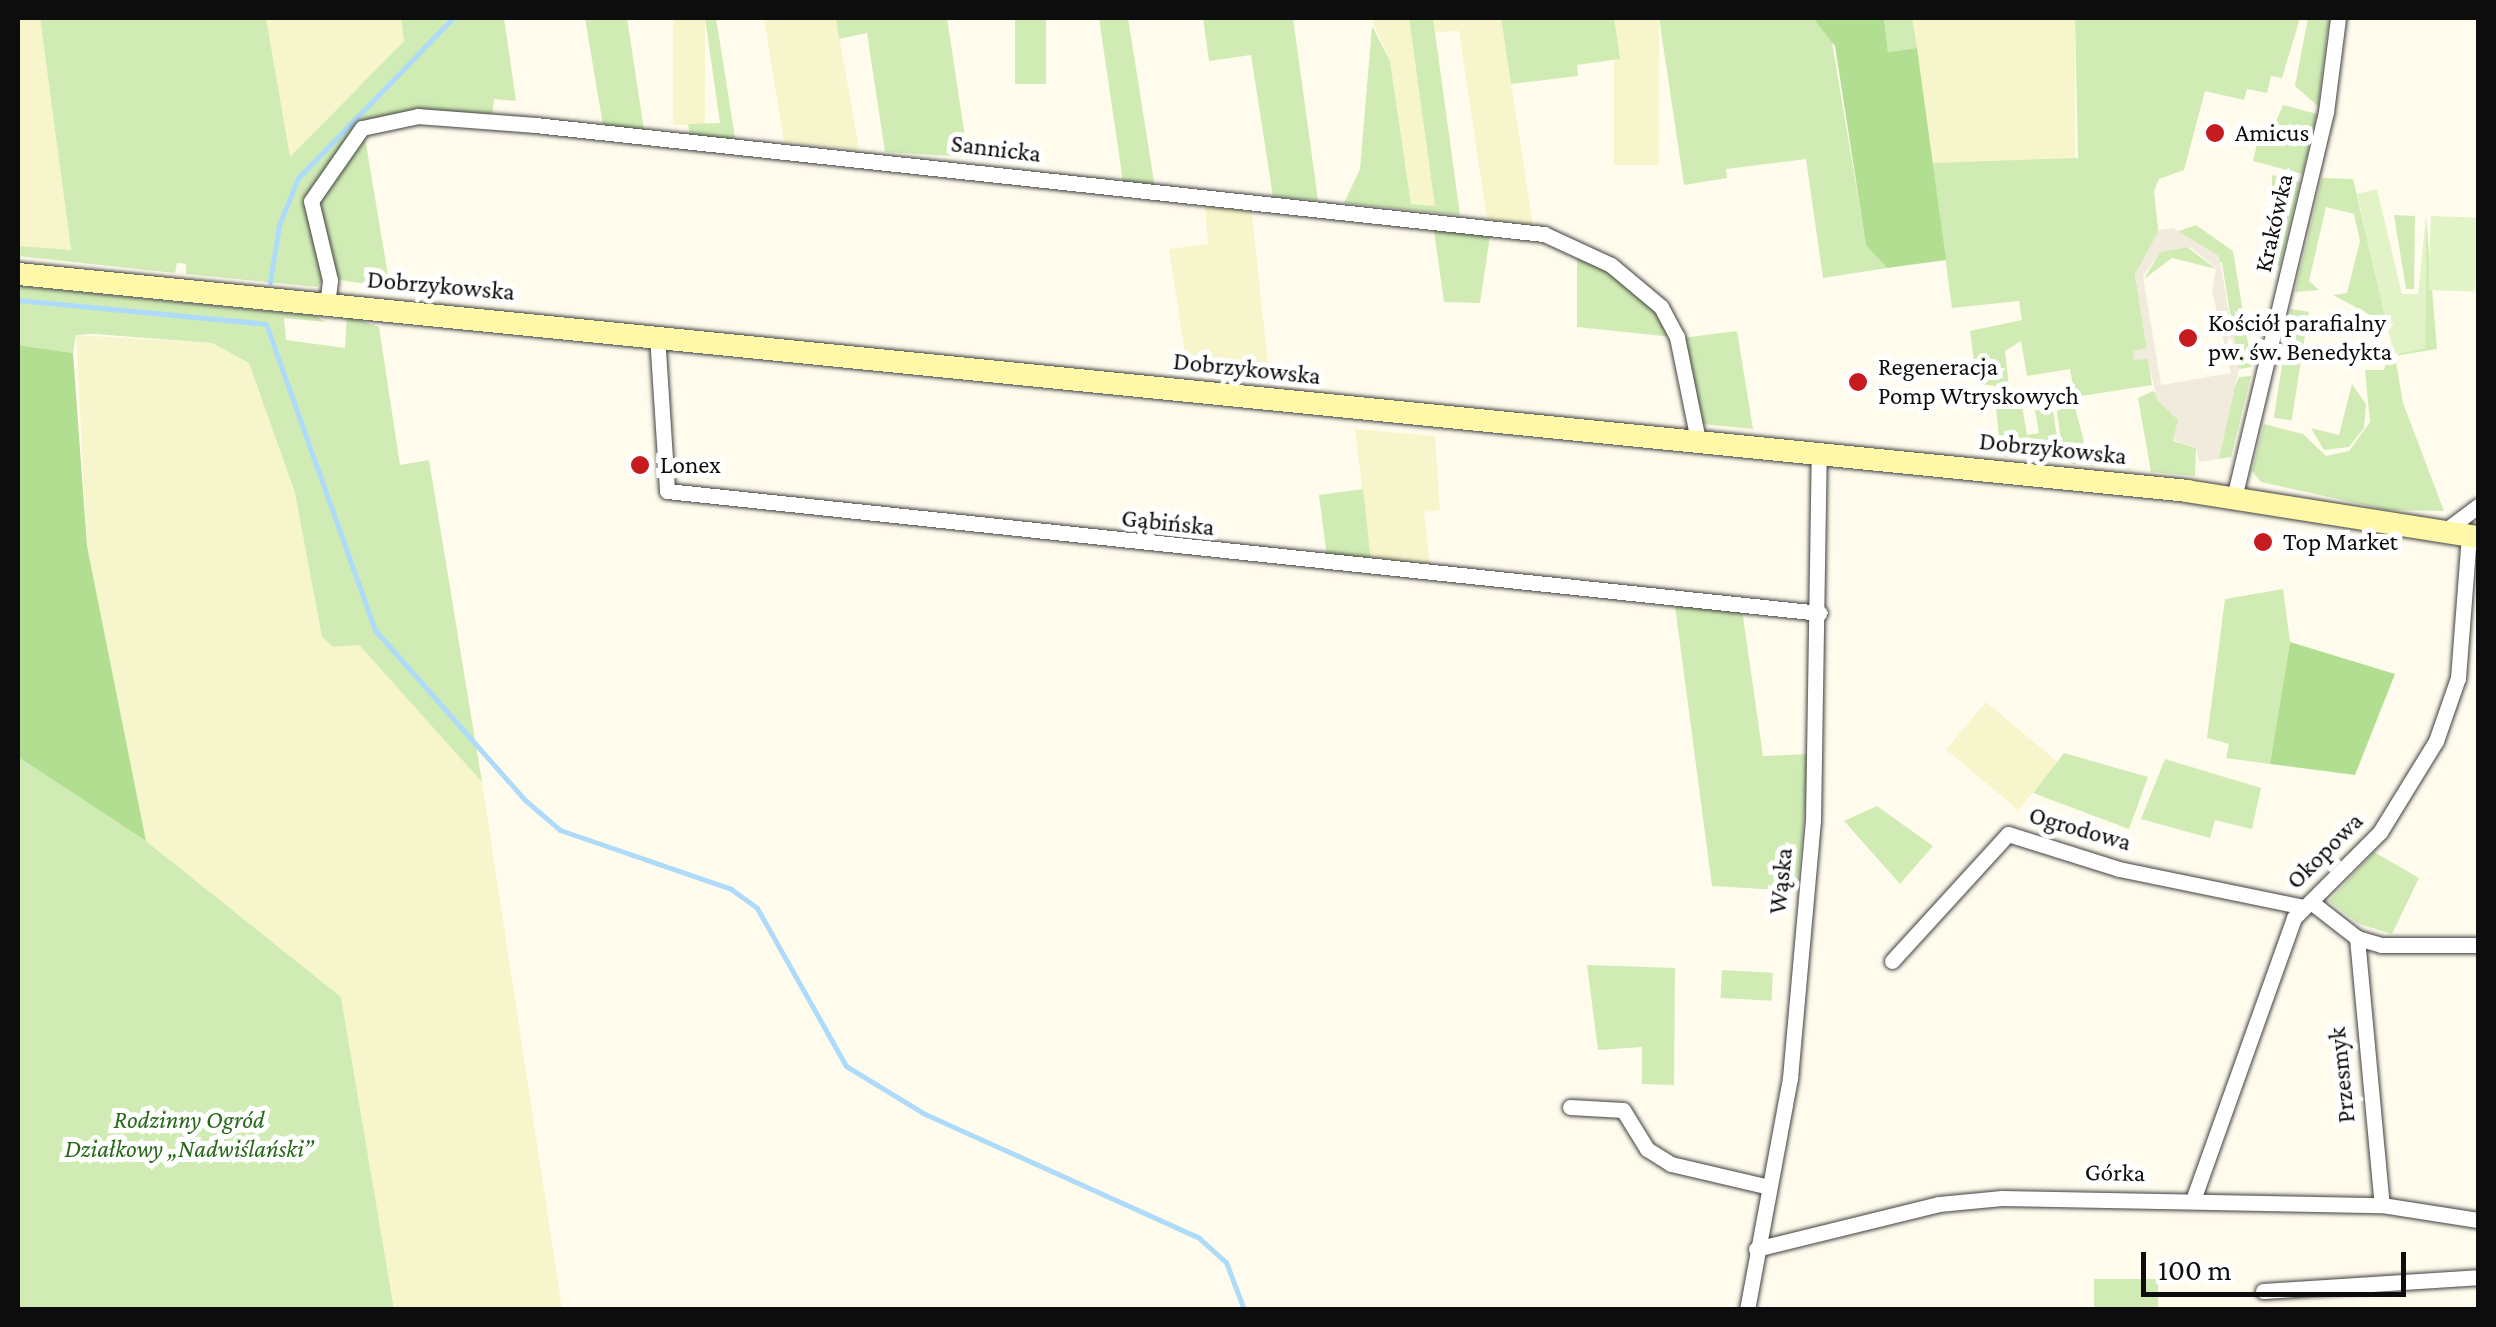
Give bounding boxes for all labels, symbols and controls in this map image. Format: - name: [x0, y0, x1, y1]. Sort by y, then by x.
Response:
- place label: Amicus: [2235, 118, 2309, 148]
- marker: Amicus: [2204, 122, 2226, 144]
- street label: Sannicka: [949, 129, 1043, 169]
- street label: Krakówka: [2248, 171, 2300, 275]
- street label: Dobrzykowska: [366, 265, 516, 307]
- place label: Kościół parafialny pw. św. Benedykta: [2208, 309, 2392, 368]
- marker: Kościół parafialny pw. św. Benedykta: [2177, 327, 2199, 349]
- street label: Dobrzykowska: [1172, 346, 1322, 392]
- place label: Regeneracja Pomp Wtryskowych: [1878, 353, 2079, 412]
- marker: Regeneracja Pomp Wtryskowych: [1847, 371, 1869, 393]
- street label: Dobrzykowska: [1978, 426, 2128, 472]
- place label: Lonex: [660, 450, 721, 480]
- marker: Lonex: [629, 454, 651, 476]
- street label: Gąbińska: [1120, 503, 1216, 543]
- place label: Top Market: [2283, 527, 2398, 557]
- marker: Top Market: [2252, 531, 2274, 553]
- street label: Ogrodowa: [2026, 800, 2134, 858]
- street label: Okopowa: [2280, 806, 2370, 896]
- street label: Wąska: [1763, 846, 1799, 916]
- street label: Przesmyk: [2322, 1026, 2362, 1124]
- park label: Rodzinny Ogród Działkowy „Nadwiślański”: [64, 1106, 314, 1165]
- street label: Górka: [2085, 1157, 2145, 1189]
- scale bar: [2146, 1232, 2411, 1294]
- text: 100 m: [2158, 1253, 2232, 1286]

